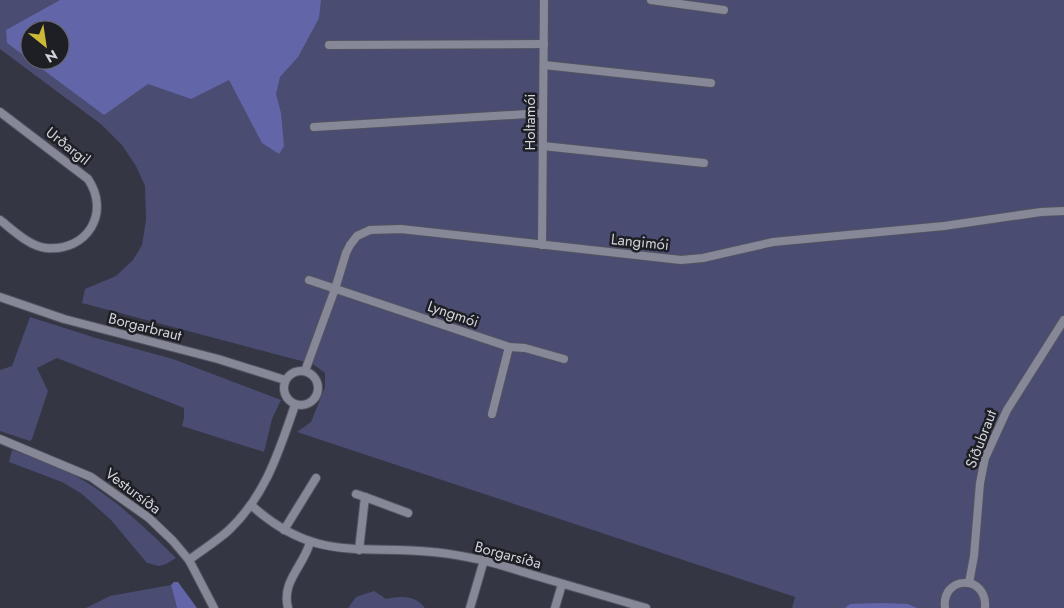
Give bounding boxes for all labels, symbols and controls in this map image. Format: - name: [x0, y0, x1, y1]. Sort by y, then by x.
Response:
- north arrow: [20, 20, 70, 70]
- text: N: [42, 45, 61, 68]
- street label: Holtamói: [519, 94, 541, 150]
- street label: Urðargil: [41, 122, 95, 170]
- street label: Langimói: [610, 228, 670, 256]
- street label: Lyngmói: [424, 295, 482, 333]
- street label: Borgarbraut: [106, 307, 184, 347]
- street label: Síðubraut: [960, 406, 1002, 471]
- street label: Vestursíða: [100, 463, 166, 519]
- street label: Borgarsíða: [472, 536, 544, 574]

